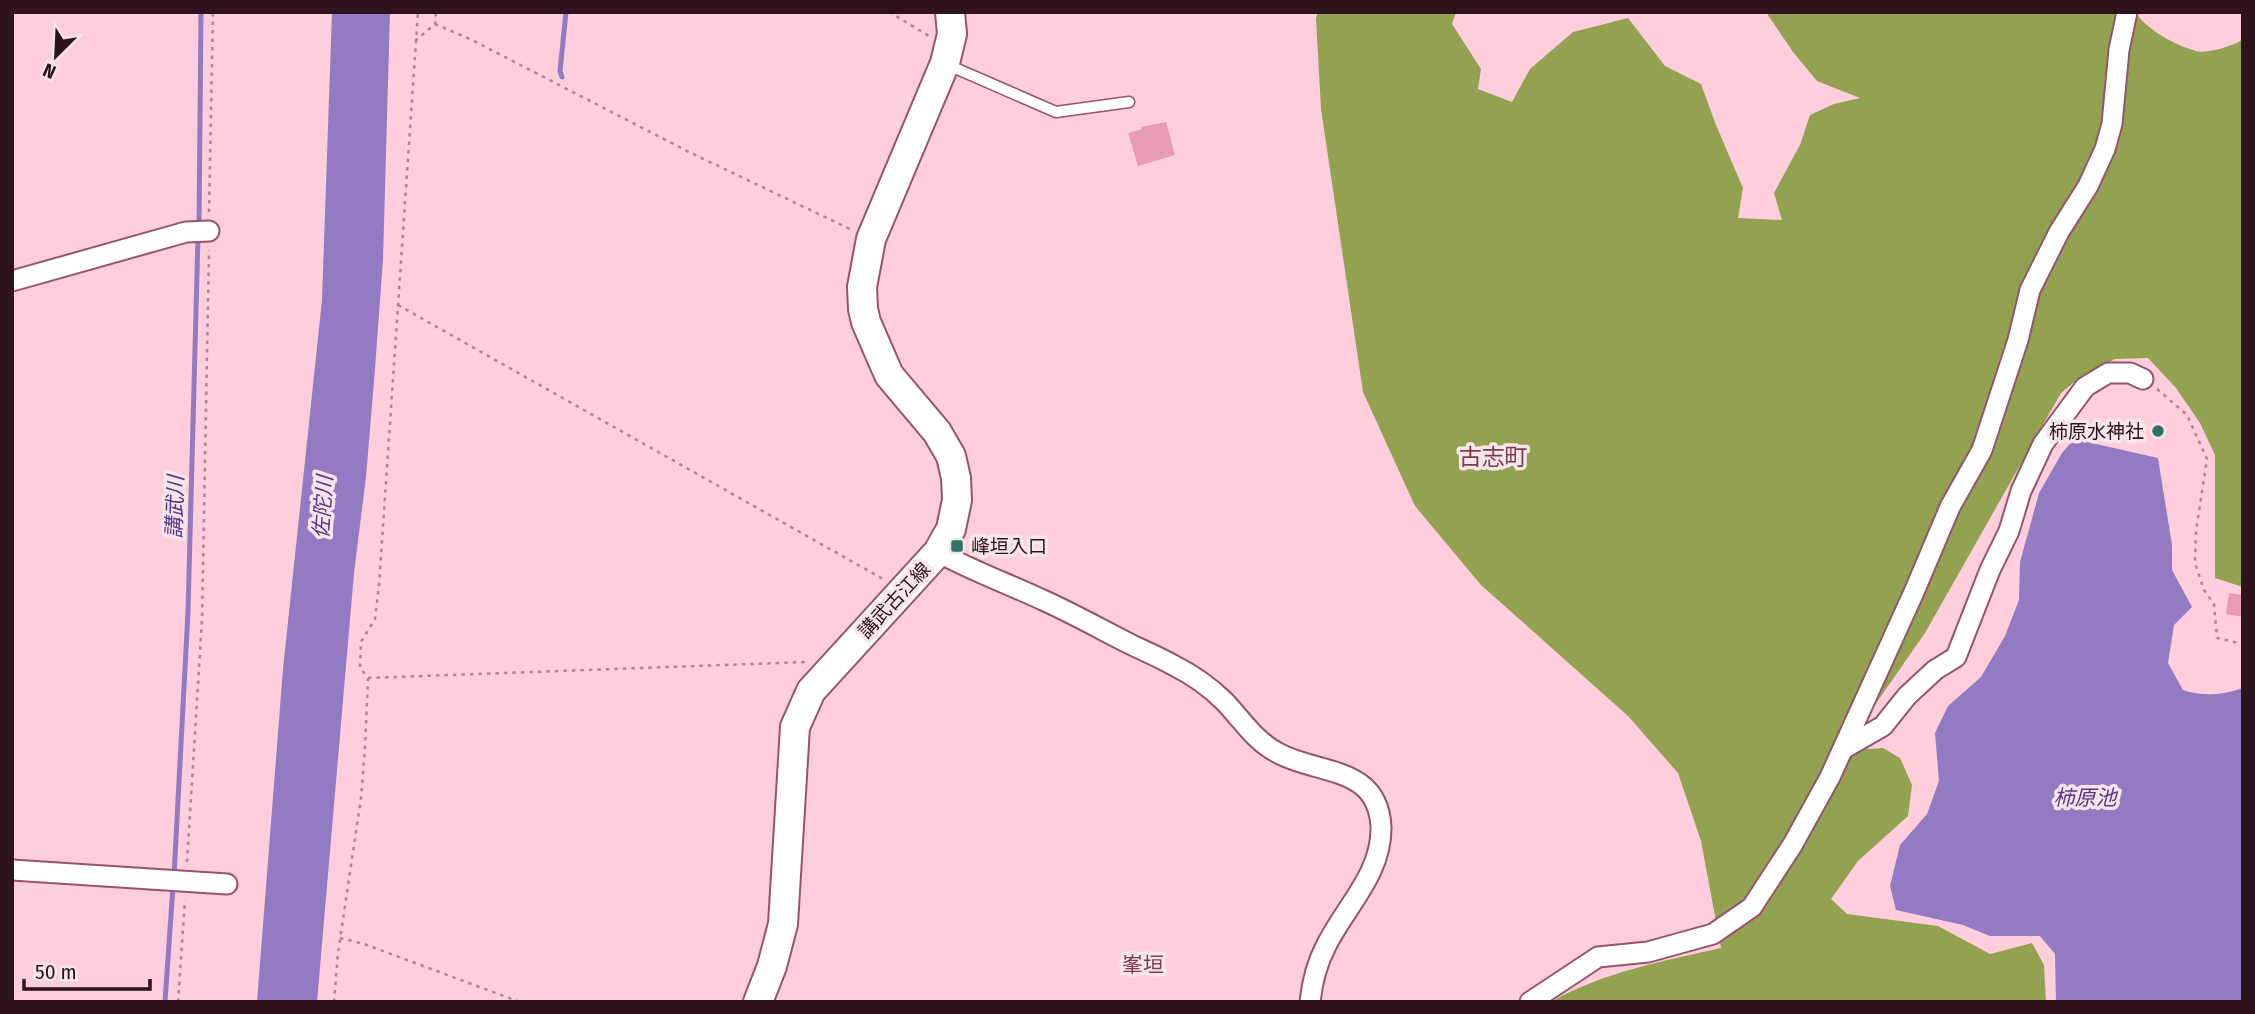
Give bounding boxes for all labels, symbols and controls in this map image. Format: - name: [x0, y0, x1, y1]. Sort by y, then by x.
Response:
- north arrow: [21, 21, 91, 91]
- text: N: [39, 58, 59, 84]
- place label: 柿原水神社: [2049, 420, 2144, 443]
- marker: 柿原水神社: [2150, 423, 2166, 439]
- district label: 古志町: [1459, 443, 1528, 471]
- water label: 講武川: [161, 473, 189, 539]
- water label: 佐陀川: [308, 473, 338, 539]
- place label: 峰垣入口: [971, 535, 1047, 558]
- marker: 峰垣入口: [949, 538, 965, 554]
- street label: 講武古江線: [854, 558, 935, 643]
- water label: 柿原池: [2054, 785, 2118, 811]
- scale bar: [24, 948, 150, 992]
- district label: 峯垣: [1122, 952, 1164, 978]
- text: 50 m: [35, 959, 77, 985]

